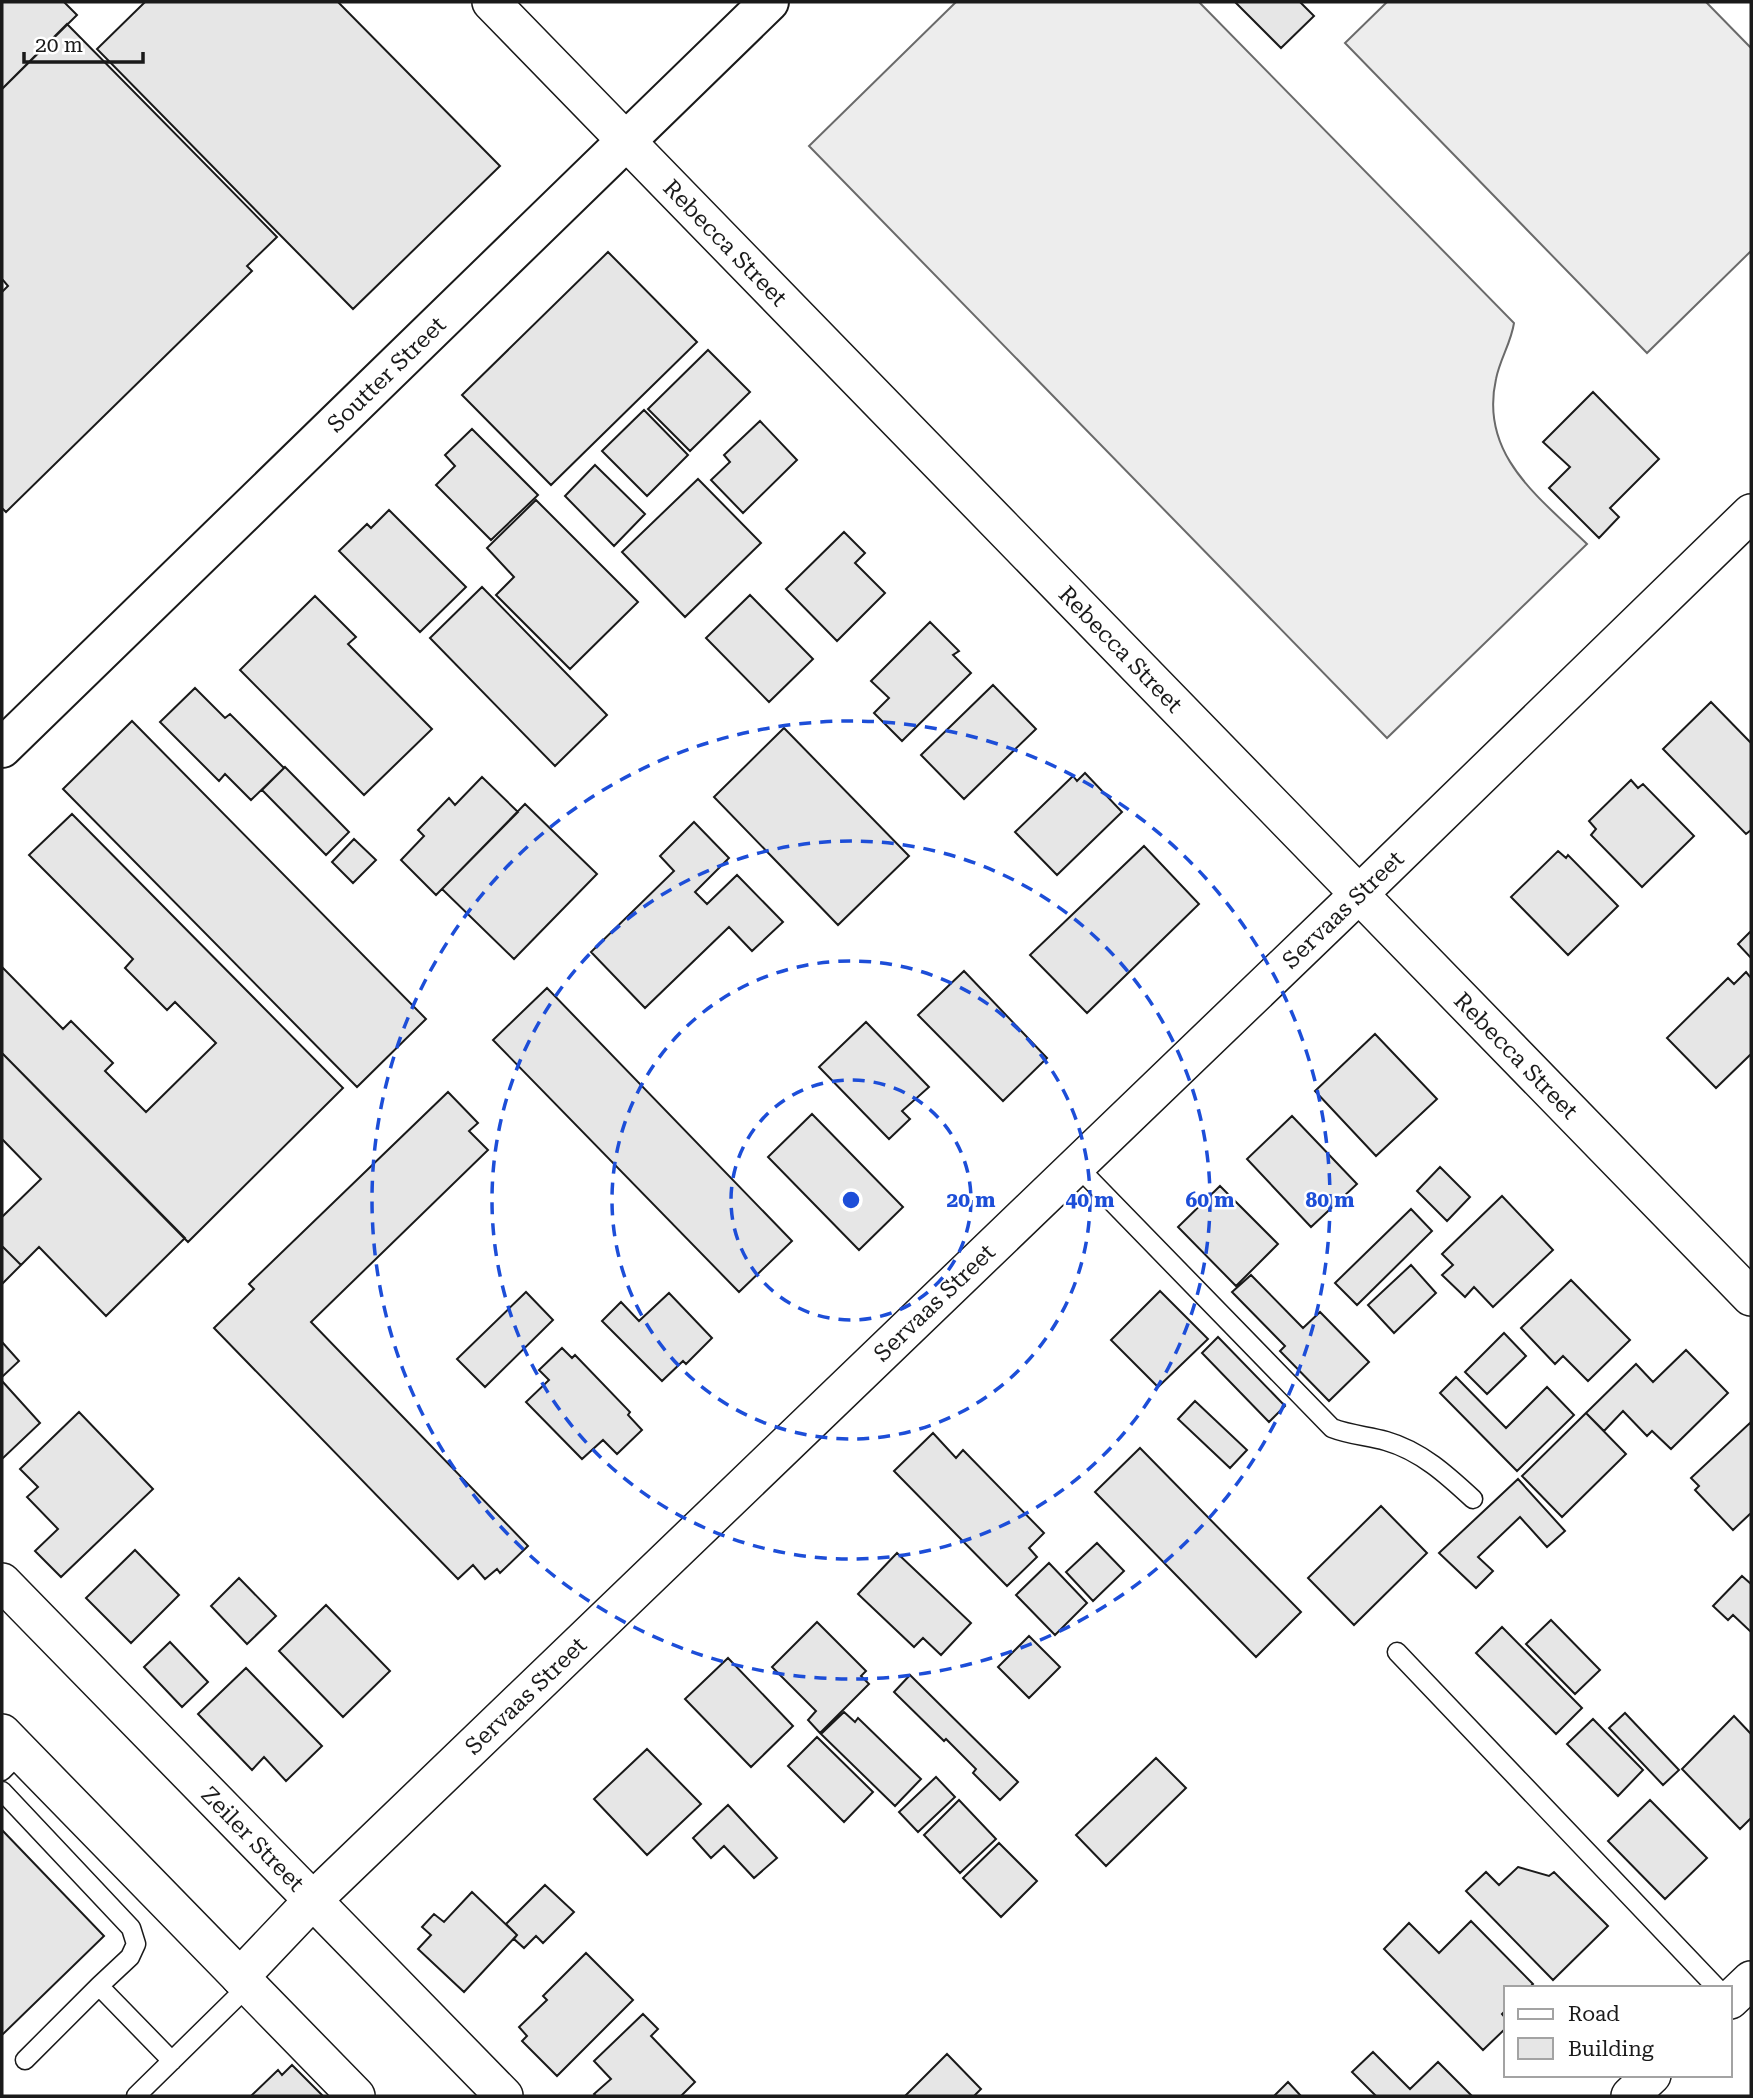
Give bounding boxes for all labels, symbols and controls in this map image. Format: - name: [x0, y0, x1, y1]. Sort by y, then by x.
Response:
- scale bar: [24, 21, 144, 65]
- text: 20 m: [35, 33, 83, 57]
- street label: Rebecca Street: [658, 174, 793, 312]
- street label: Soutter Street: [322, 311, 451, 438]
- street label: Rebecca Street: [1053, 580, 1188, 718]
- street label: Servaas Street: [1277, 845, 1409, 974]
- street label: Rebecca Street: [1449, 987, 1584, 1125]
- centre of rings: [839, 1188, 863, 1212]
- text: 20 m: [946, 1188, 996, 1212]
- text: 40 m: [1065, 1188, 1115, 1212]
- text: 60 m: [1185, 1188, 1235, 1212]
- text: 80 m: [1305, 1188, 1355, 1212]
- street label: Servaas Street: [868, 1238, 1001, 1367]
- street label: Servaas Street: [459, 1631, 592, 1760]
- street label: Zeiler Street: [196, 1781, 310, 1897]
- legend: [1504, 1986, 1732, 2077]
- text: Road: [1568, 2002, 1620, 2026]
- text: Building: [1568, 2037, 1654, 2061]

